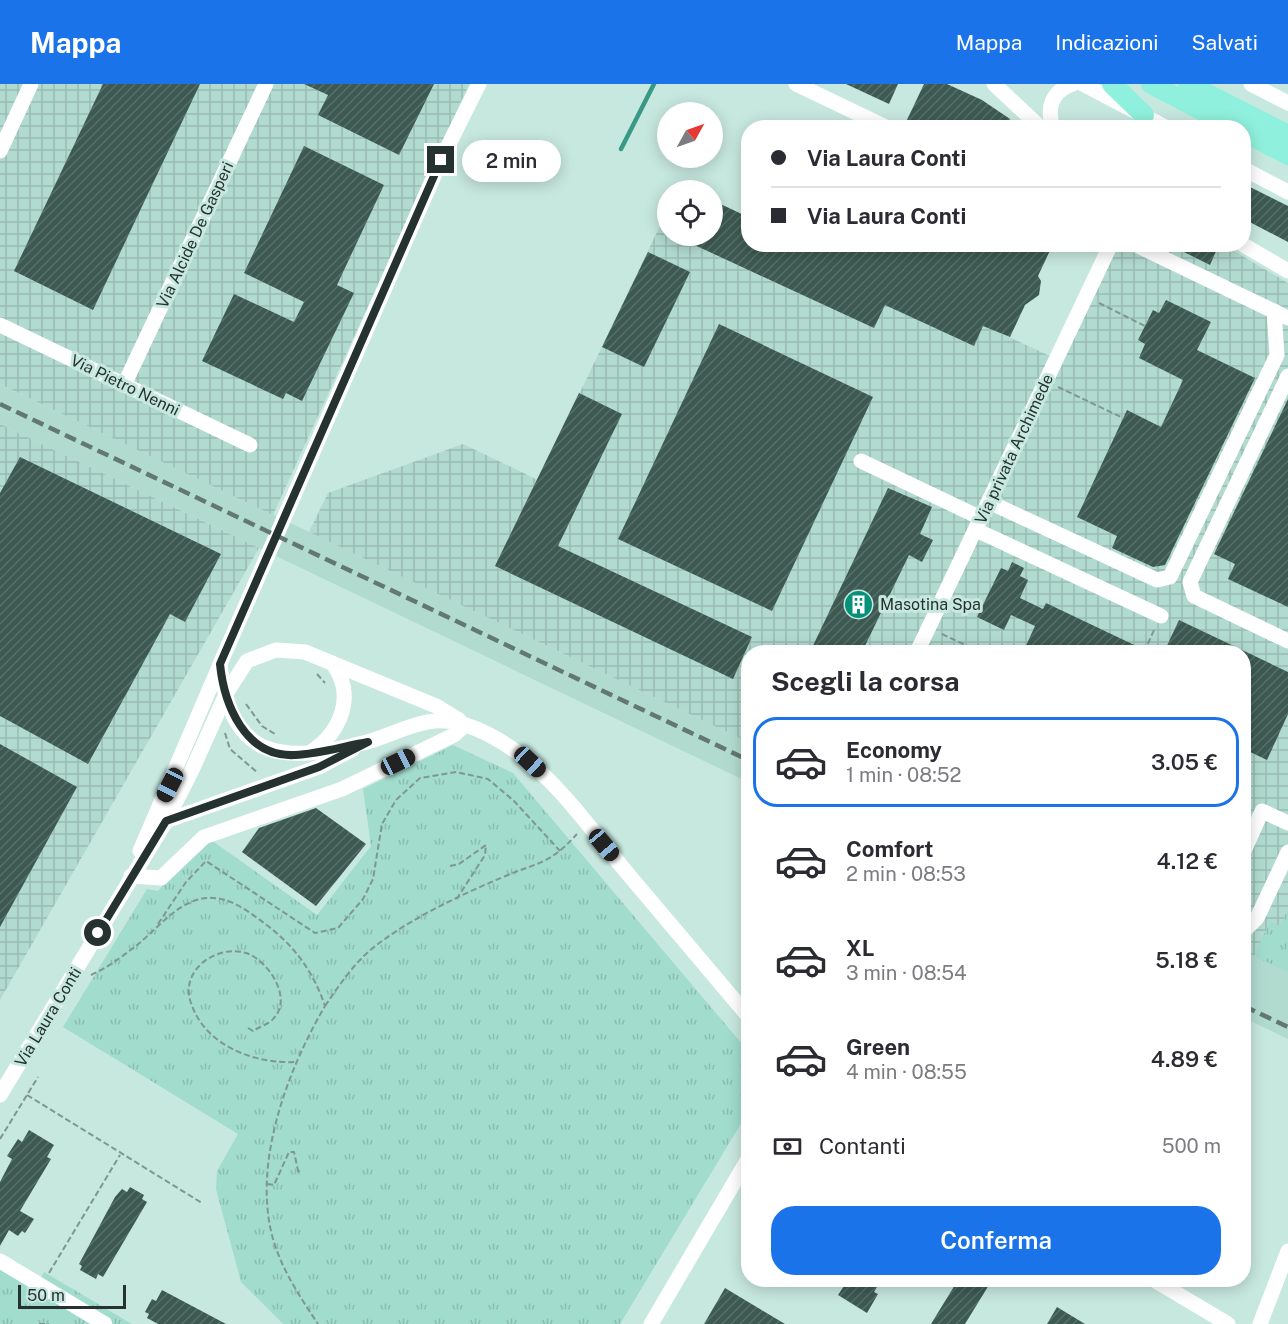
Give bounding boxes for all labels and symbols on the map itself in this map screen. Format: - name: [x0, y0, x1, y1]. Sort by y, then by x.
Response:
- north arrow: [657, 102, 723, 168]
- callout: 2 min: [462, 139, 561, 181]
- route end: [427, 146, 454, 173]
- street label: Via Alcide De Gasperi: [153, 159, 237, 311]
- street label: Via Pietro Nenni: [67, 350, 183, 420]
- street label: Via privata Archimede: [971, 371, 1057, 527]
- building icon: Masotina Spa: [843, 588, 875, 620]
- place label: Masotina Spa: [880, 595, 981, 614]
- car: [511, 743, 549, 781]
- car: [378, 746, 418, 778]
- car: [154, 765, 186, 805]
- car: [586, 825, 622, 865]
- route start: [84, 919, 111, 946]
- street label: Via Laura Conti: [11, 964, 85, 1070]
- scale bar: [18, 1282, 126, 1310]

